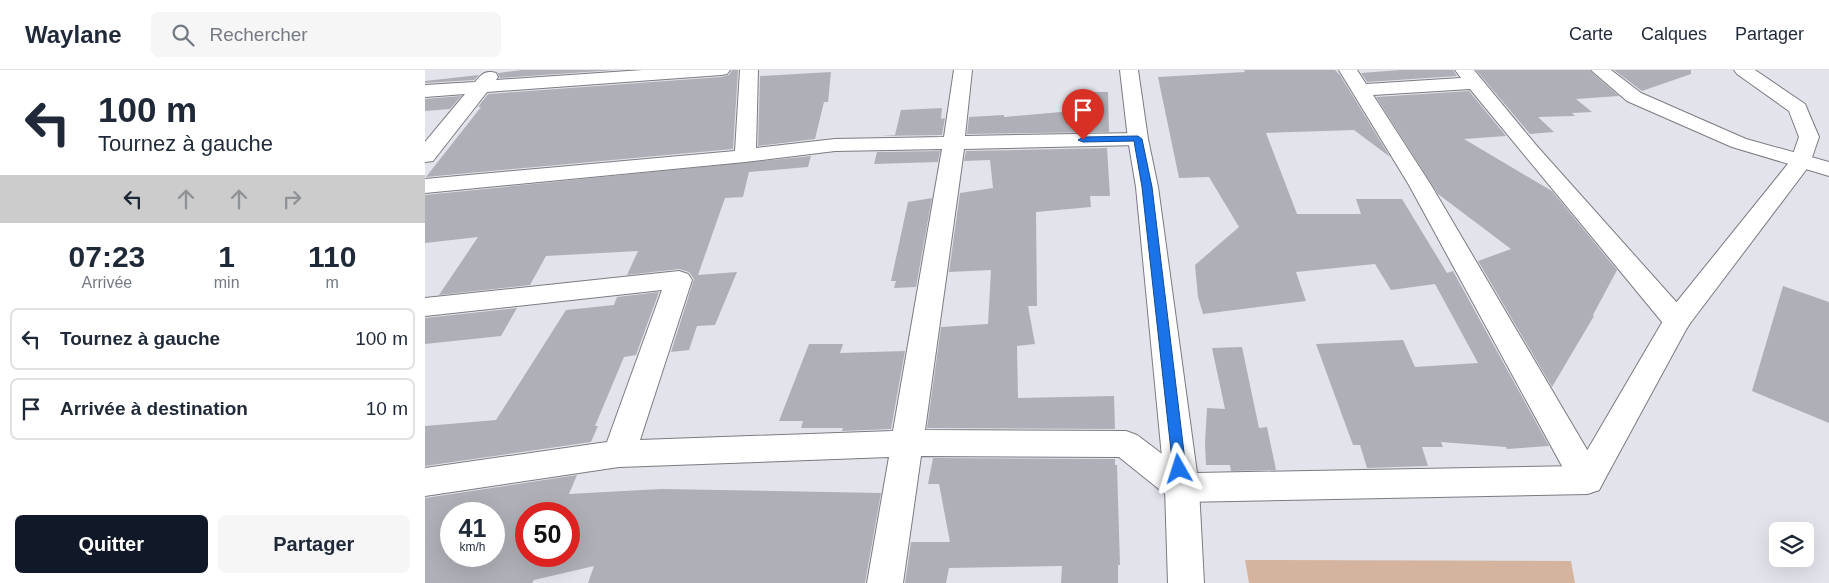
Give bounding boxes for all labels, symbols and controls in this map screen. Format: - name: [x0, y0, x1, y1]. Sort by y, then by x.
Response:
- search box: [151, 12, 501, 57]
- text: Waylane: [25, 21, 121, 48]
- icon: search: [169, 21, 197, 49]
- text: Rechercher: [209, 24, 308, 45]
- text: Carte: [1569, 24, 1613, 44]
- text: Calques: [1641, 24, 1707, 44]
- text: Partager: [1735, 24, 1804, 44]
- pin: [1062, 89, 1104, 140]
- icon: left: [15, 90, 80, 155]
- text: 100 m: [98, 90, 197, 129]
- icon: arrive: [1069, 96, 1097, 124]
- text: Tournez à gauche: [98, 131, 273, 156]
- icon: left: [119, 185, 147, 213]
- icon: ahead: [172, 185, 200, 213]
- icon: ahead: [225, 185, 253, 213]
- icon: right: [278, 185, 306, 213]
- text: 07:23: [69, 240, 145, 273]
- text: 1: [218, 240, 235, 273]
- text: 110: [308, 240, 356, 273]
- text: Arrivée: [82, 274, 132, 291]
- text: min: [214, 274, 240, 291]
- text: m: [326, 274, 339, 291]
- icon: left: [17, 325, 45, 353]
- text: Tournez à gauche: [60, 328, 220, 349]
- text: 100 m: [355, 328, 408, 349]
- icon: arrive: [17, 395, 45, 423]
- text: Arrivée à destination: [60, 398, 248, 419]
- text: 10 m: [366, 398, 408, 419]
- position arrow: [1152, 442, 1204, 494]
- speed limit sign: 50: [515, 502, 580, 567]
- text: 41: [459, 514, 486, 542]
- button: Quitter: [15, 515, 208, 573]
- button: Partager: [218, 515, 410, 573]
- map controls: [1769, 522, 1814, 567]
- button: layers: [1769, 522, 1814, 567]
- text: km/h: [459, 540, 486, 554]

